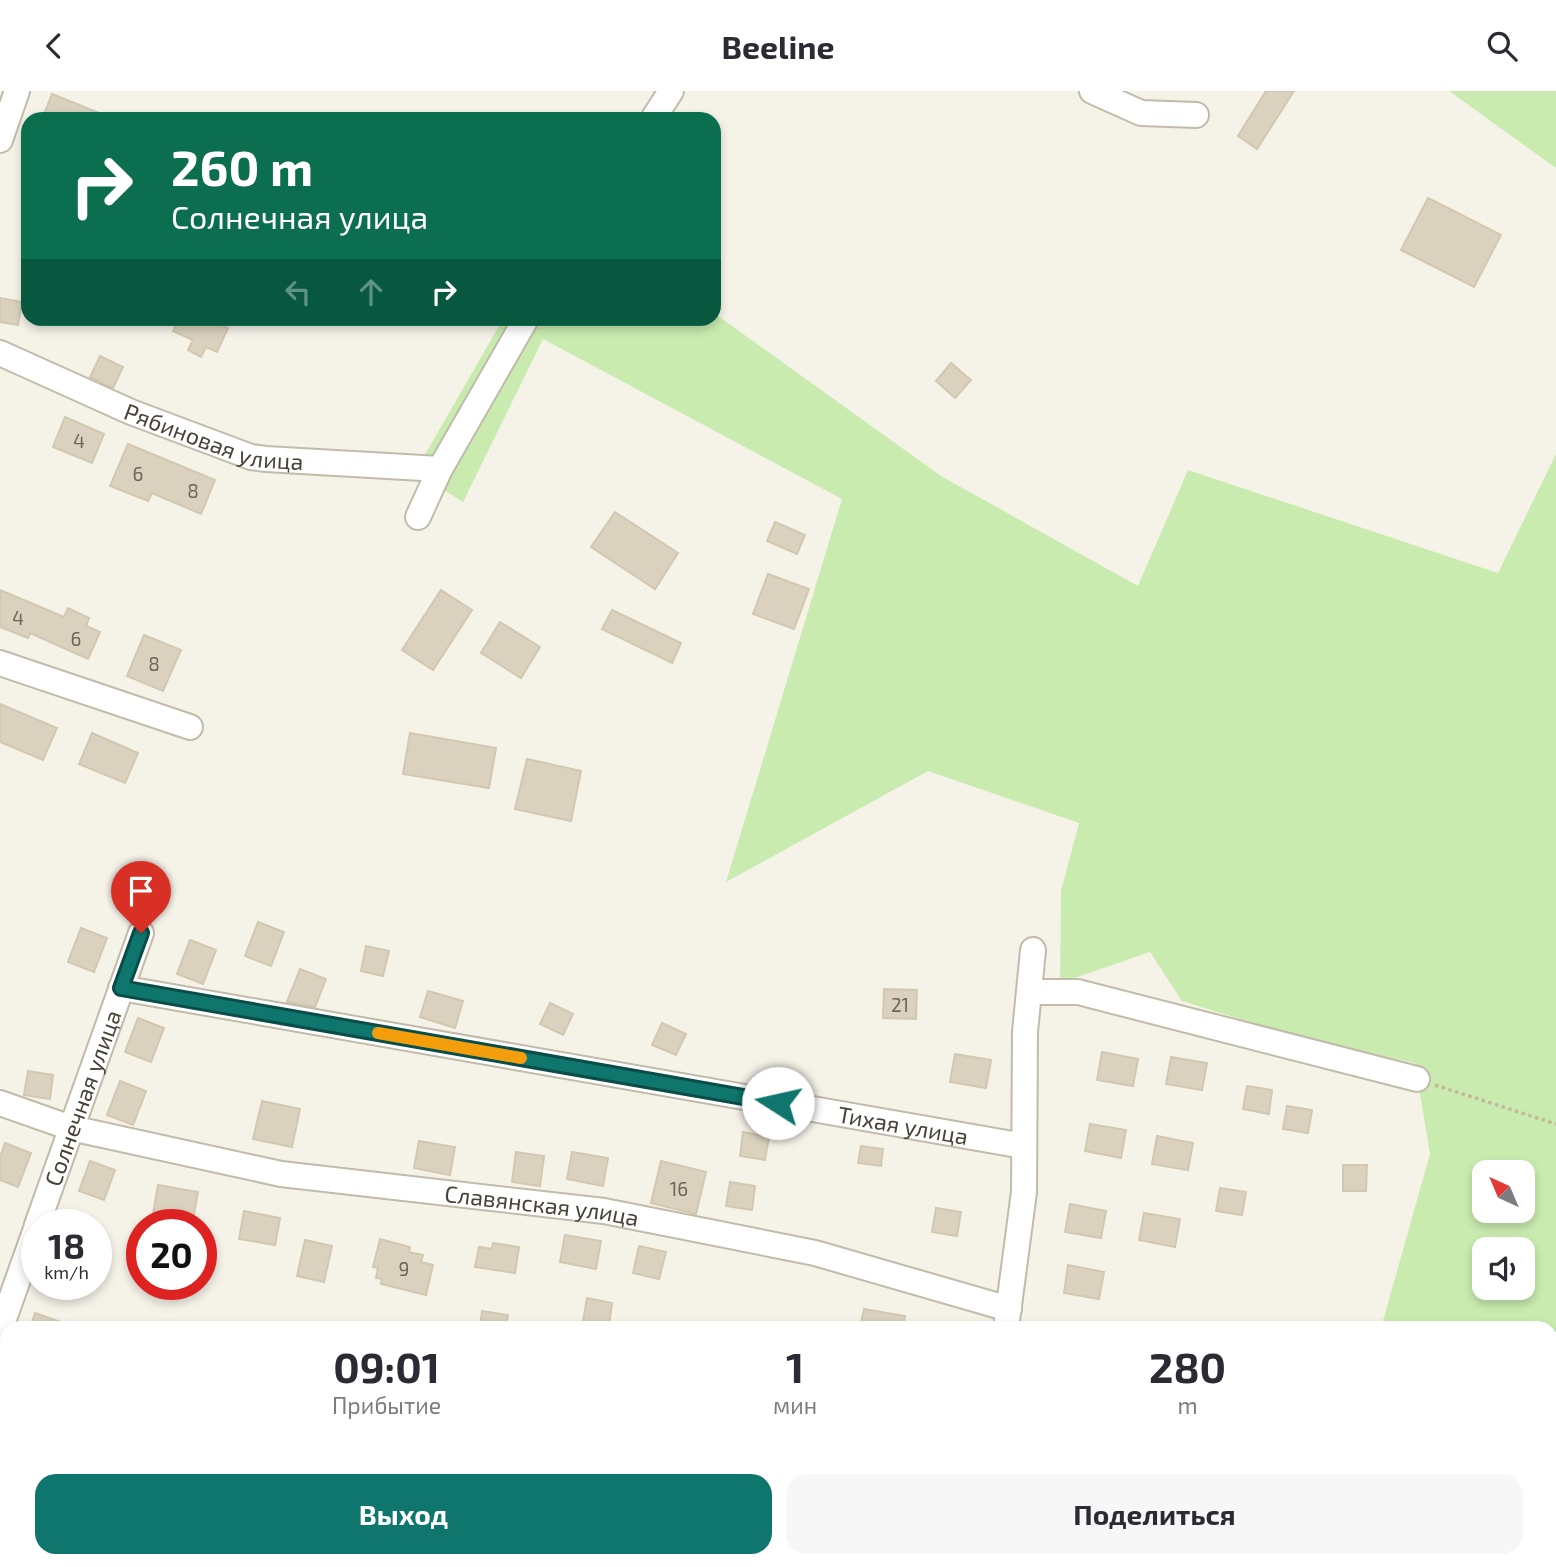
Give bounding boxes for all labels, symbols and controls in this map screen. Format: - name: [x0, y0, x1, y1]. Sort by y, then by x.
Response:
- icon: back: [35, 27, 73, 65]
- text: Beeline: [721, 27, 835, 65]
- icon: search: [1483, 27, 1521, 65]
- text: 260 m: [171, 137, 313, 196]
- icon: right: [56, 140, 147, 231]
- text: Солнечная улица: [171, 197, 428, 235]
- icon: left: [279, 273, 317, 311]
- icon: ahead: [352, 273, 390, 311]
- icon: right: [425, 273, 463, 311]
- street label: Рябиновая улица: [120, 397, 304, 475]
- house number: 4: [73, 429, 85, 452]
- house number: 6: [133, 462, 143, 485]
- house number: 8: [187, 479, 199, 502]
- house number: 4: [12, 606, 24, 629]
- house number: 6: [71, 627, 81, 650]
- house number: 8: [148, 652, 160, 675]
- pin: [111, 861, 171, 933]
- icon: arrive: [122, 872, 160, 910]
- house number: 21: [891, 993, 909, 1016]
- street label: Солнечная улица: [38, 1006, 127, 1190]
- position arrow: [741, 1066, 815, 1140]
- street label: Тихая улица: [836, 1100, 970, 1150]
- north arrow: [1472, 1160, 1535, 1223]
- map controls: [1472, 1160, 1535, 1300]
- house number: 16: [670, 1177, 688, 1200]
- street label: Славянская улица: [443, 1179, 642, 1232]
- speed limit sign: 20: [126, 1209, 217, 1300]
- text: 18: [48, 1224, 85, 1266]
- button: sound: [1472, 1237, 1535, 1300]
- house number: 9: [399, 1257, 409, 1280]
- text: km/h: [44, 1261, 89, 1283]
- text: 09:01: [333, 1341, 440, 1391]
- text: 1: [786, 1341, 804, 1391]
- text: 280: [1149, 1341, 1226, 1391]
- text: Прибытие: [332, 1391, 441, 1419]
- text: мин: [773, 1391, 817, 1419]
- text: m: [1177, 1391, 1198, 1419]
- button: Выход: [35, 1474, 772, 1554]
- button: Поделиться: [786, 1474, 1523, 1554]

